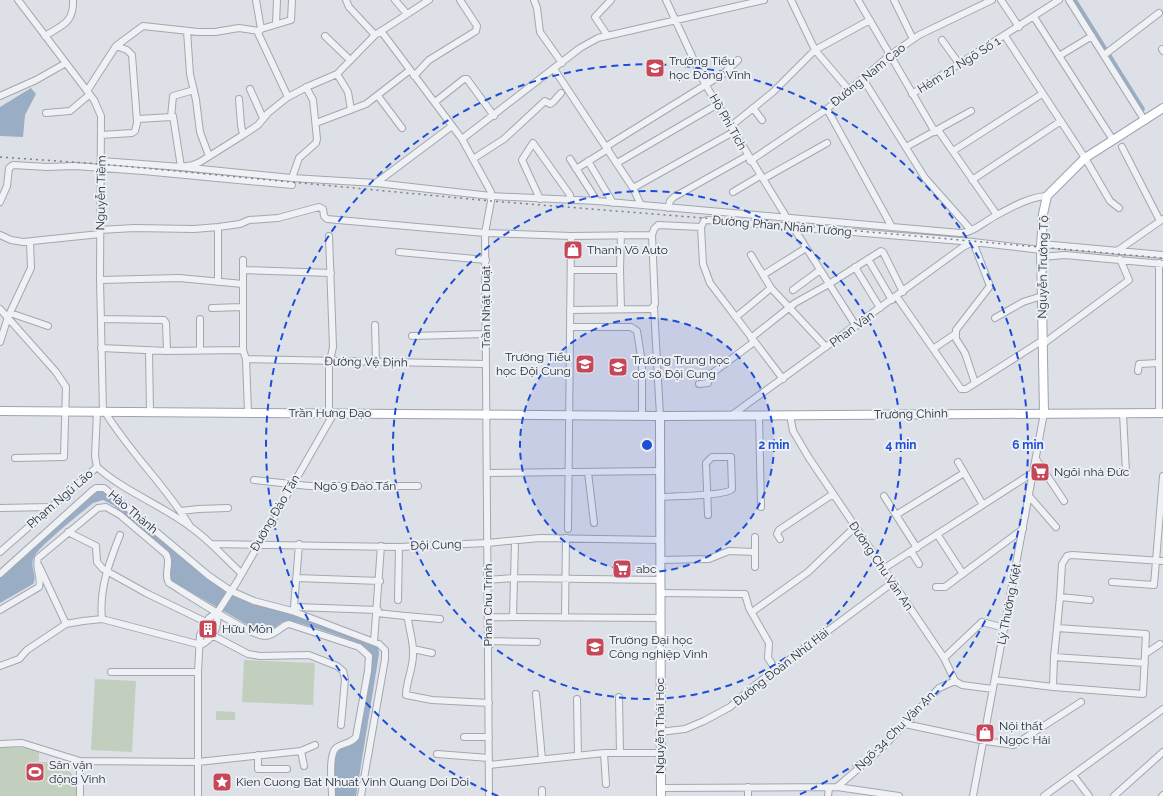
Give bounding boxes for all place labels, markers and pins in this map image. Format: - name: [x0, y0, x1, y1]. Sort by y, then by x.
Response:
- place label: Trường Tiểu học Đông Vĩnh: [669, 54, 751, 82]
- school or university icon: Trường Tiểu học Đông Vĩnh: [644, 57, 666, 79]
- shop icon: Thanh Võ Auto: [562, 239, 584, 261]
- place label: Thanh Võ Auto: [587, 243, 668, 257]
- place label: Trường Tiểu học Đội Cung: [496, 350, 571, 378]
- school or university icon: Trường Tiểu học Đội Cung: [574, 353, 596, 375]
- place label: Trường Trung học cơ sở Đội Cung: [632, 353, 730, 381]
- school or university icon: Trường Trung học cơ sở Đội Cung: [607, 356, 629, 378]
- centre of rings: [640, 438, 654, 452]
- supermarket icon: Ngôi nhà Đức: [1029, 461, 1051, 483]
- place label: Ngôi nhà Đức: [1054, 465, 1130, 479]
- supermarket icon: abc: [611, 558, 633, 580]
- place label: abc: [636, 562, 657, 576]
- building icon: Hữu Môn: [197, 618, 219, 640]
- place label: Hữu Môn: [222, 622, 273, 636]
- place label: Trường Đại học Công nghiệp Vinh: [609, 633, 708, 661]
- school or university icon: Trường Đại học Công nghiệp Vinh: [584, 636, 606, 658]
- place label: Nội thất Ngọc Hải: [999, 719, 1050, 747]
- shop icon: Nội thất Ngọc Hải: [974, 722, 996, 744]
- place label: Sân vận động Vinh: [49, 758, 105, 786]
- sports icon: Sân vận động Vinh: [24, 761, 46, 783]
- place icon: Kien Cuong Bat Nhuat Vinh Quang Doi Doi: [211, 771, 233, 793]
- place label: Kien Cuong Bat Nhuat Vinh Quang Doi Doi: [236, 775, 469, 789]

